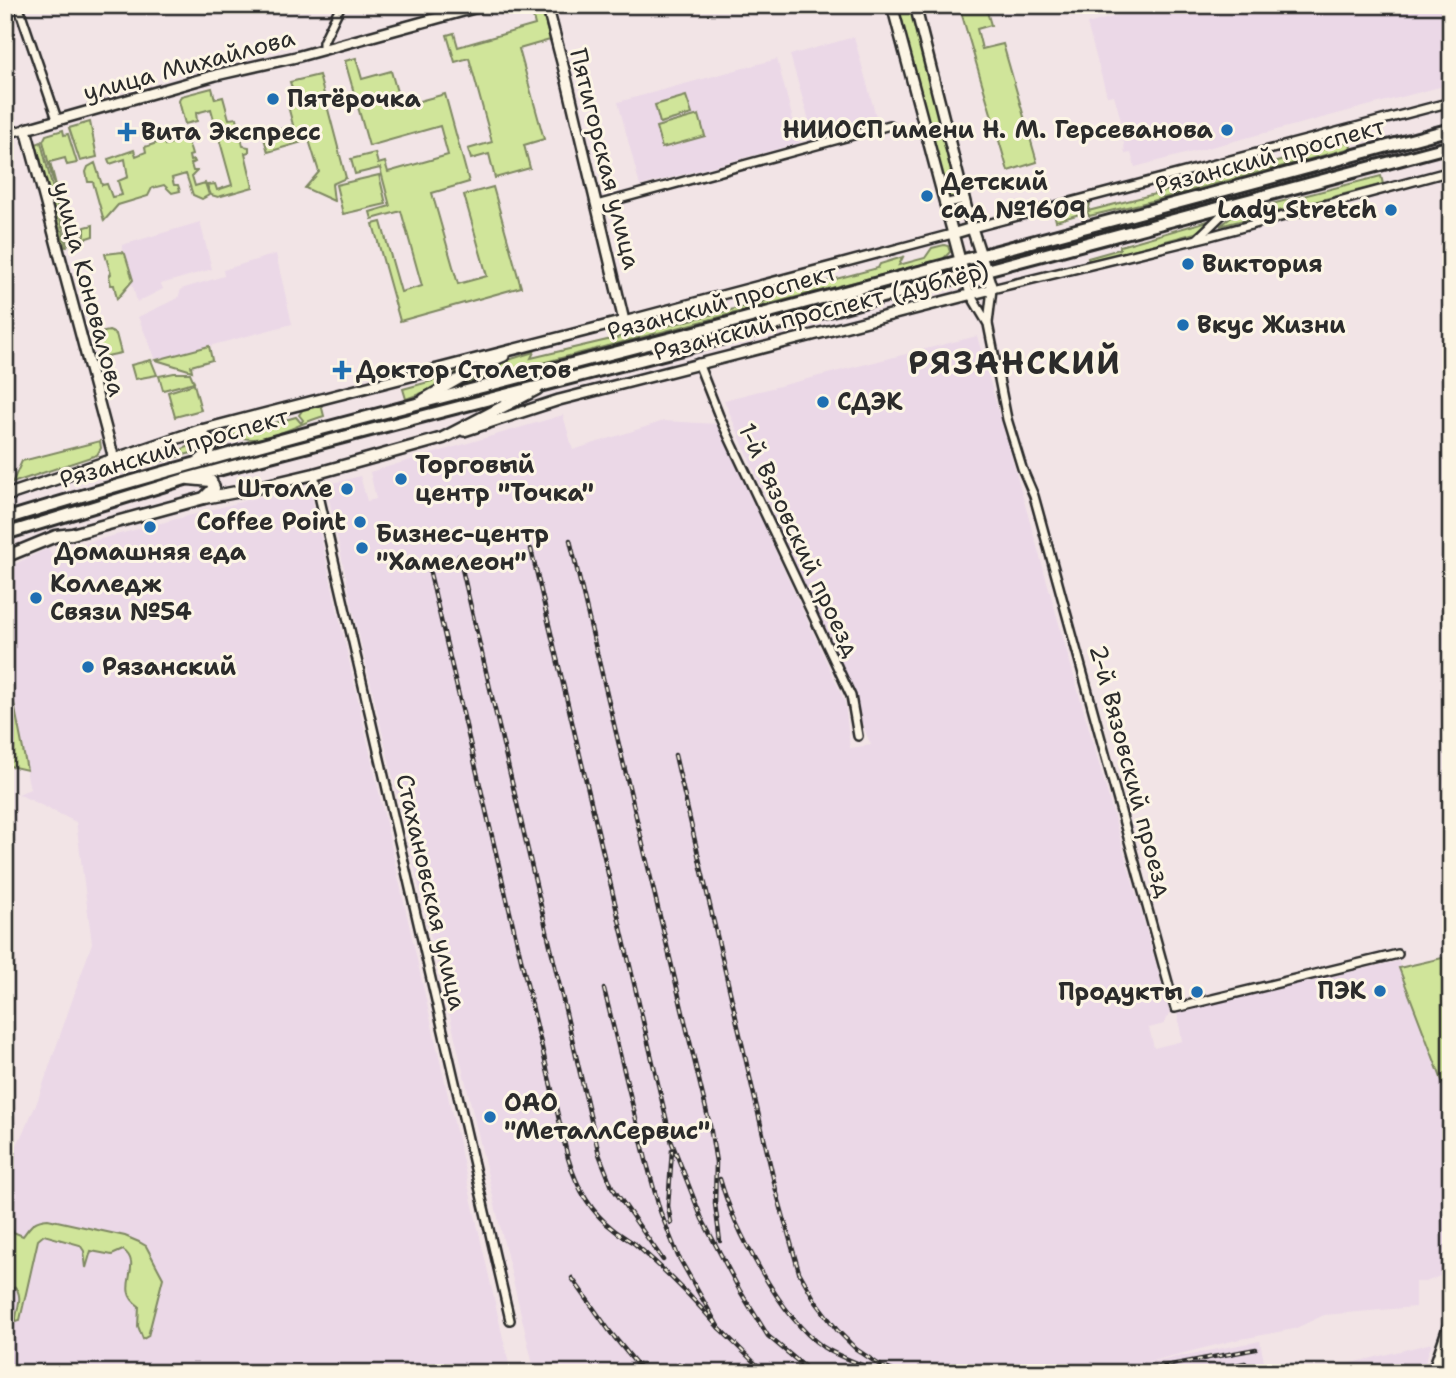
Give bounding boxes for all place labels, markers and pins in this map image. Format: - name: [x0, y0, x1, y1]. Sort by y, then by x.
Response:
- place label: Пятёрочка: [287, 83, 421, 115]
- marker: Пятёрочка: [265, 91, 281, 107]
- place label: НИИОСП имени Н. М. Герсеванова: [782, 114, 1214, 146]
- place label: Вита Экспресс: [141, 116, 321, 148]
- marker: НИИОСП имени Н. М. Герсеванова: [1219, 122, 1235, 138]
- marker: Вита Экспресс: [119, 124, 135, 140]
- place label: Детский сад №1609: [941, 166, 1086, 226]
- marker: Детский сад №1609: [919, 188, 935, 204]
- place label: Lady Stretch: [1217, 194, 1377, 226]
- marker: Lady Stretch: [1383, 202, 1399, 218]
- place label: Виктория: [1202, 248, 1323, 280]
- marker: Виктория: [1180, 256, 1196, 272]
- place label: Вкус Жизни: [1197, 309, 1346, 341]
- marker: Вкус Жизни: [1175, 317, 1191, 333]
- place label: Доктор Столетов: [356, 354, 571, 386]
- marker: Доктор Столетов: [334, 362, 350, 378]
- place label: СДЭК: [837, 386, 903, 418]
- marker: СДЭК: [815, 394, 831, 410]
- place label: Торговый центр "Точка": [415, 449, 594, 509]
- marker: Торговый центр "Точка": [393, 471, 409, 487]
- place label: Штолле: [237, 473, 333, 505]
- marker: Штолле: [339, 481, 355, 497]
- place label: Coffee Point: [196, 506, 346, 538]
- marker: Coffee Point: [352, 514, 368, 530]
- place label: Бизнес-центр "Хамелеон": [376, 518, 549, 578]
- marker: Домашняя еда: [142, 519, 158, 535]
- place label: Домашняя еда: [54, 536, 247, 568]
- marker: Бизнес-центр "Хамелеон": [354, 540, 370, 556]
- place label: Колледж Связи №54: [50, 568, 192, 628]
- marker: Колледж Связи №54: [28, 590, 44, 606]
- place label: Рязанский: [102, 651, 236, 683]
- marker: Рязанский: [80, 659, 96, 675]
- place label: ПЭК: [1317, 975, 1367, 1007]
- place label: Продукты: [1058, 976, 1183, 1008]
- marker: ПЭК: [1372, 983, 1388, 999]
- marker: Продукты: [1189, 984, 1205, 1000]
- place label: ОАО "МеталлСервис": [504, 1087, 710, 1147]
- marker: ОАО "МеталлСервис": [482, 1109, 498, 1125]

